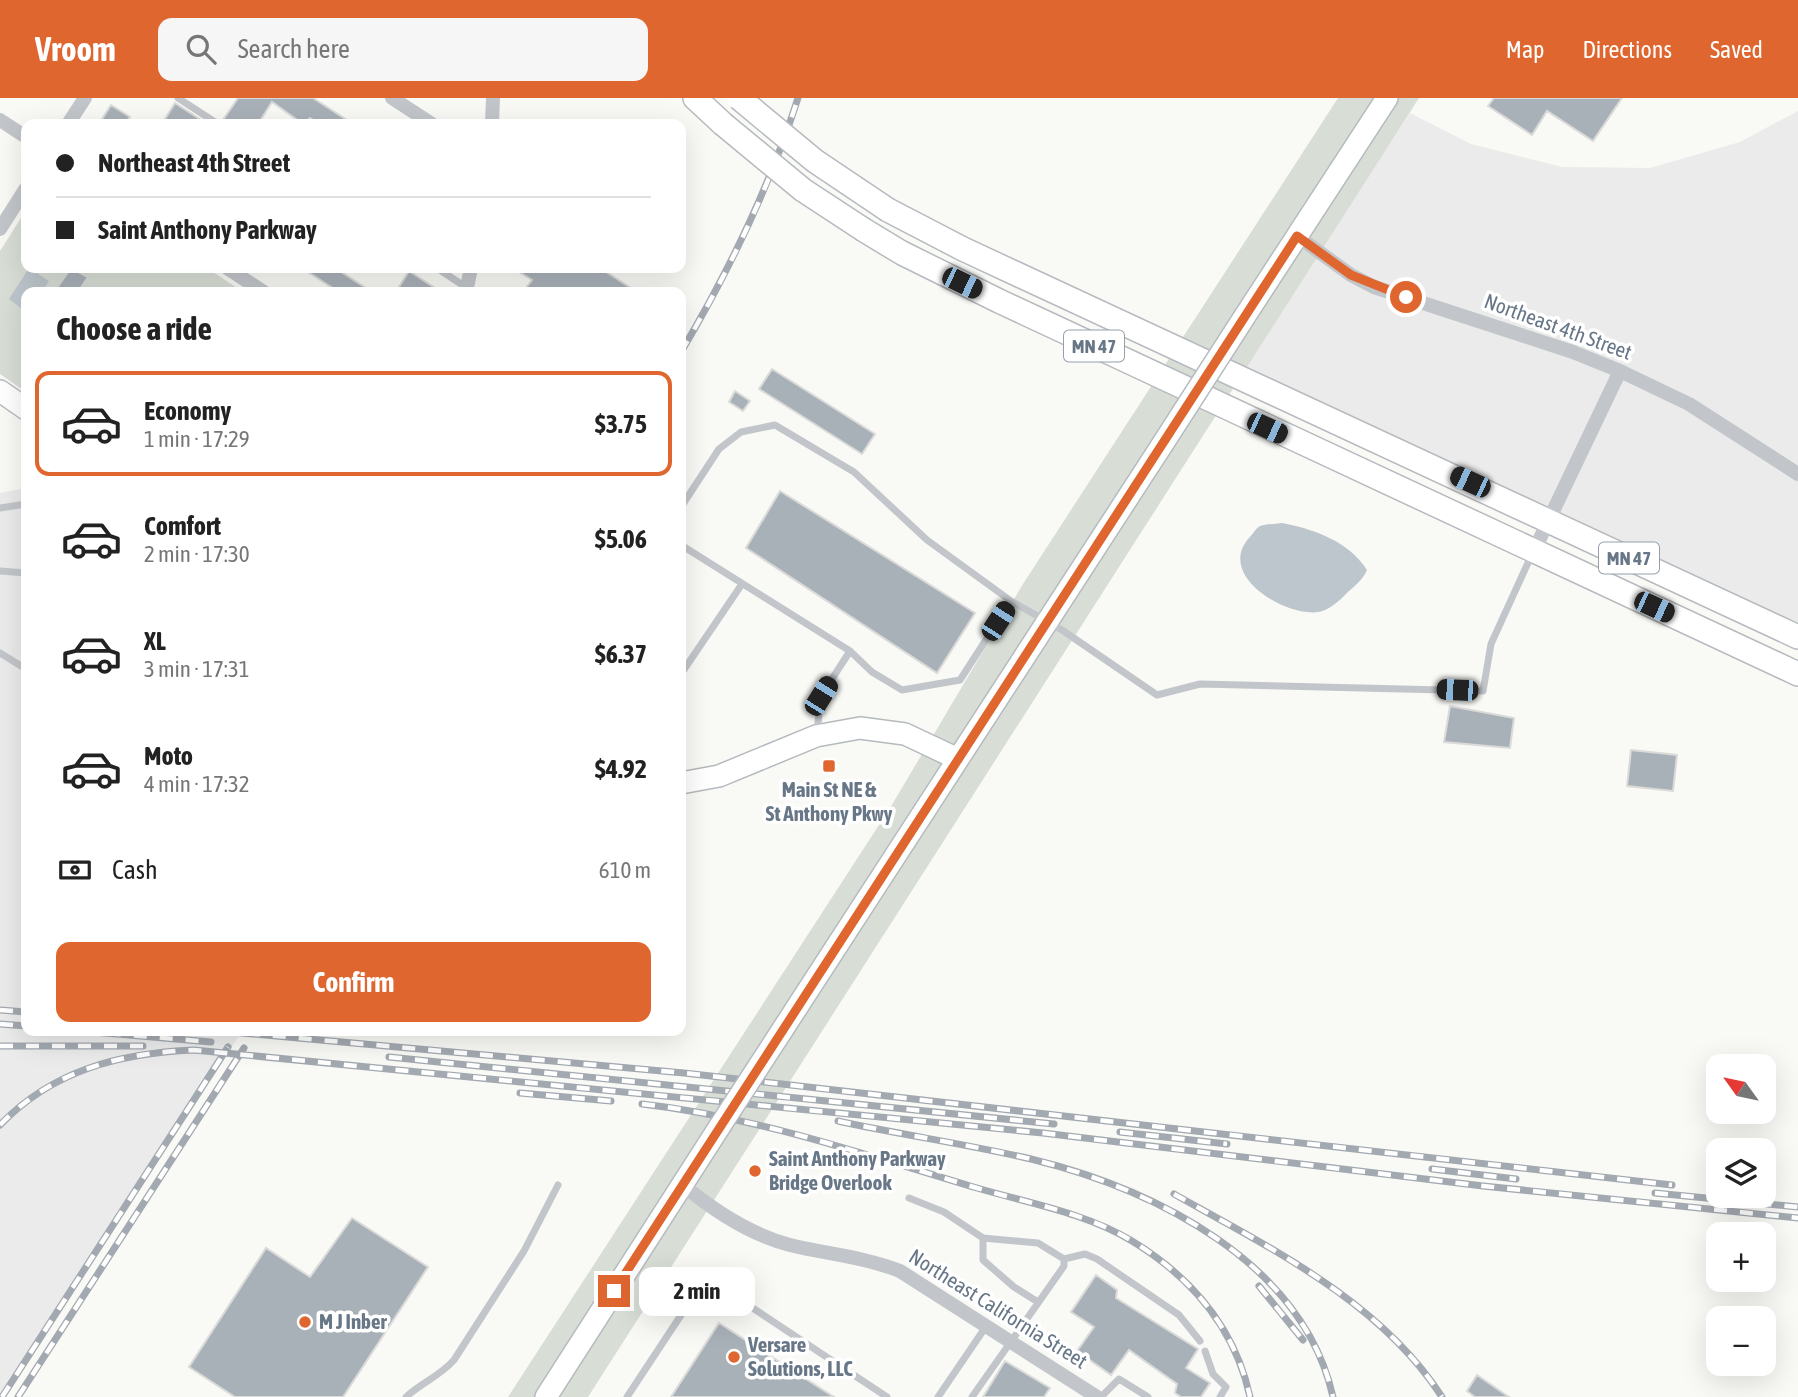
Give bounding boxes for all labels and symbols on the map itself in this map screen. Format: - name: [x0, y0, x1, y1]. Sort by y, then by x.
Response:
- car: [939, 264, 986, 302]
- route start: [1390, 281, 1422, 313]
- street label: Northeast 4th Street: [1481, 288, 1635, 364]
- road number: MN 47: [1064, 330, 1124, 362]
- car: [1244, 410, 1291, 446]
- car: [1447, 464, 1494, 500]
- road number: MN 47: [1599, 542, 1659, 573]
- car: [1631, 589, 1678, 625]
- car: [978, 598, 1019, 644]
- car: [801, 673, 842, 719]
- car: [1436, 679, 1479, 701]
- marker: Main St NE & St Anthony Pkwy: [821, 758, 837, 774]
- place label: Main St NE & St Anthony Pkwy: [766, 777, 893, 825]
- north arrow: [1706, 1054, 1776, 1124]
- place label: Saint Anthony Parkway Bridge Overlook: [769, 1146, 946, 1194]
- marker: Saint Anthony Parkway Bridge Overlook: [747, 1163, 763, 1179]
- street label: Northeast California Street: [905, 1244, 1092, 1373]
- callout: 2 min: [638, 1266, 754, 1316]
- route end: [598, 1275, 630, 1307]
- place label: M J Inber: [319, 1309, 388, 1333]
- marker: M J Inber: [297, 1314, 313, 1330]
- place label: Versare Solutions, LLC: [747, 1332, 853, 1380]
- marker: Versare Solutions, LLC: [726, 1349, 742, 1365]

